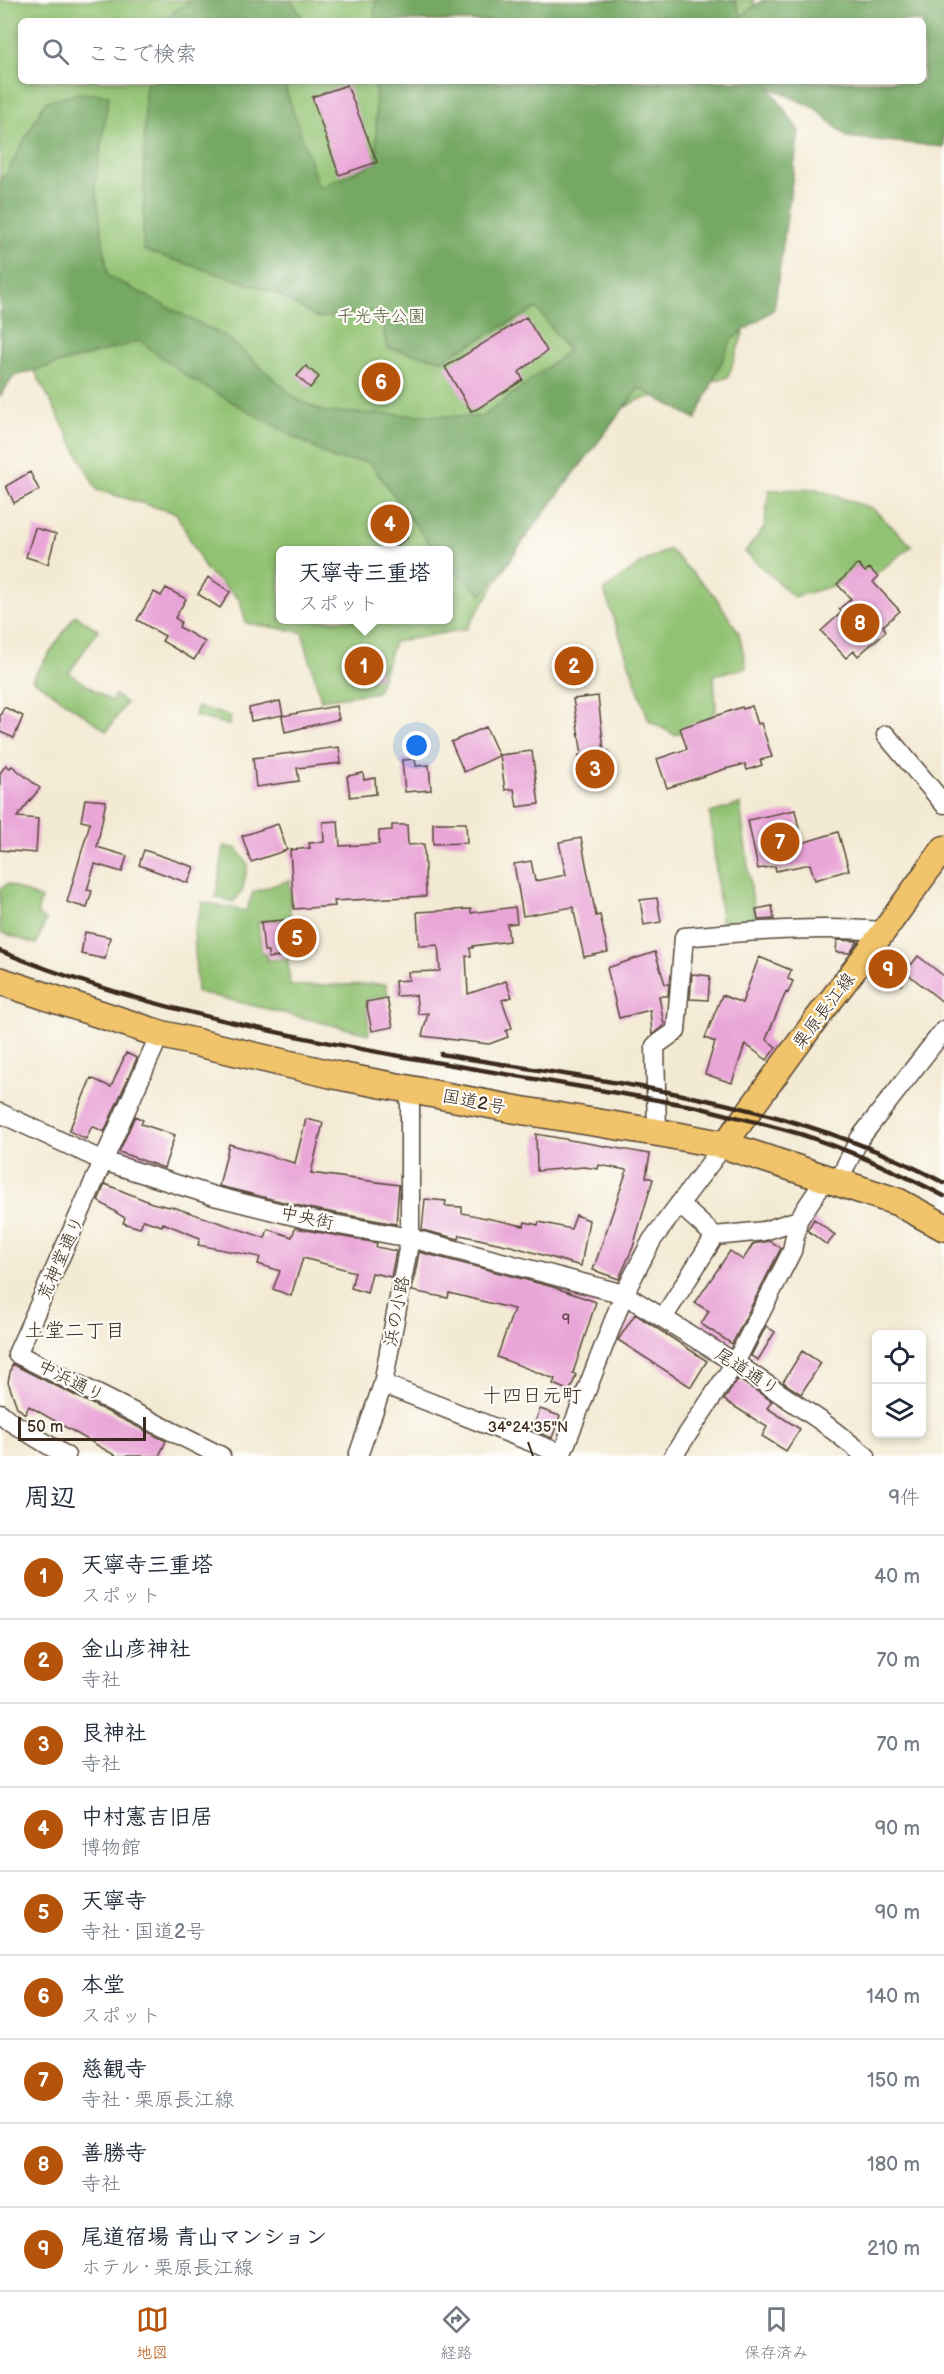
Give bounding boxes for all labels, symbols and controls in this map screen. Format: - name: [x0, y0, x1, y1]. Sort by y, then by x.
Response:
- search box: [18, 18, 926, 84]
- icon: search: [39, 35, 72, 68]
- text: ここで検索: [87, 41, 197, 68]
- park label: 千光寺公園: [336, 306, 426, 327]
- pin: 6: [362, 360, 400, 404]
- pin: 4: [370, 502, 410, 546]
- popup: [276, 546, 453, 624]
- text: 天寧寺三重塔: [298, 560, 431, 587]
- text: スポット: [298, 592, 378, 616]
- pin: 8: [840, 600, 880, 646]
- pin: 1: [344, 644, 384, 688]
- pin: 2: [554, 644, 594, 688]
- your location: [402, 731, 431, 760]
- pin: 3: [576, 746, 614, 792]
- pin: 7: [760, 820, 800, 864]
- pin: 5: [278, 916, 316, 960]
- pin: 9: [868, 946, 908, 992]
- street label: 栗原長江線: [789, 969, 859, 1053]
- street label: 国道2号: [440, 1086, 508, 1118]
- street label: 中央街: [278, 1202, 336, 1234]
- street label: 荒神堂通り: [33, 1213, 89, 1303]
- street label: 浜の小路: [380, 1274, 414, 1348]
- house number: 9: [562, 1310, 570, 1329]
- district label: 土堂二丁目: [25, 1319, 125, 1343]
- map controls: [872, 1330, 926, 1438]
- button: locate: [872, 1330, 926, 1384]
- street label: 尾道通り: [711, 1344, 783, 1400]
- street label: 中浜通り: [34, 1355, 108, 1407]
- district label: 十四日元町: [482, 1384, 582, 1408]
- button: layers: [872, 1384, 926, 1438]
- scale bar: [18, 1414, 146, 1442]
- text: 50 m: [27, 1418, 63, 1437]
- text: 34°24'35"N: [488, 1418, 568, 1437]
- text: 周辺: [24, 1483, 76, 1514]
- text: 9件: [888, 1486, 920, 1510]
- text: 天寧寺三重塔: [81, 1552, 213, 1579]
- text: 1: [39, 1565, 48, 1589]
- text: 40 m: [874, 1565, 920, 1589]
- text: スポット: [81, 1584, 161, 1608]
- text: 金山彦神社: [81, 1636, 191, 1663]
- text: 2: [38, 1649, 49, 1673]
- text: 70 m: [876, 1649, 920, 1673]
- text: 寺社: [81, 1668, 121, 1692]
- text: 艮神社: [81, 1720, 147, 1747]
- text: 3: [38, 1733, 49, 1757]
- text: 70 m: [876, 1733, 920, 1757]
- text: 寺社: [81, 1752, 121, 1776]
- text: 中村憲吉旧居: [81, 1804, 213, 1831]
- text: 4: [38, 1817, 49, 1841]
- text: 90 m: [875, 1817, 920, 1841]
- text: 博物館: [81, 1836, 141, 1860]
- text: 天寧寺: [81, 1888, 147, 1915]
- text: 5: [38, 1901, 49, 1925]
- text: 90 m: [875, 1901, 920, 1925]
- text: 寺社 · 国道2号: [81, 1920, 206, 1944]
- text: 本堂: [81, 1972, 125, 1999]
- text: 6: [37, 1985, 50, 2009]
- text: 140 m: [866, 1985, 920, 2009]
- text: スポット: [81, 2004, 161, 2028]
- text: 慈観寺: [81, 2056, 147, 2083]
- text: 7: [38, 2069, 49, 2093]
- text: 150 m: [867, 2069, 920, 2093]
- text: 寺社 · 栗原長江線: [81, 2088, 234, 2112]
- text: 善勝寺: [81, 2140, 147, 2167]
- text: 8: [37, 2153, 50, 2177]
- text: 180 m: [867, 2153, 920, 2177]
- text: 寺社: [81, 2172, 121, 2196]
- text: 尾道宿場 青山マンション: [81, 2224, 327, 2251]
- text: 9: [38, 2237, 49, 2261]
- text: 210 m: [867, 2237, 920, 2261]
- text: ホテル · 栗原長江線: [81, 2256, 253, 2280]
- tab: 地図: [136, 2303, 169, 2363]
- tab: 経路: [440, 2303, 473, 2363]
- tab: 保存済み: [744, 2303, 808, 2363]

